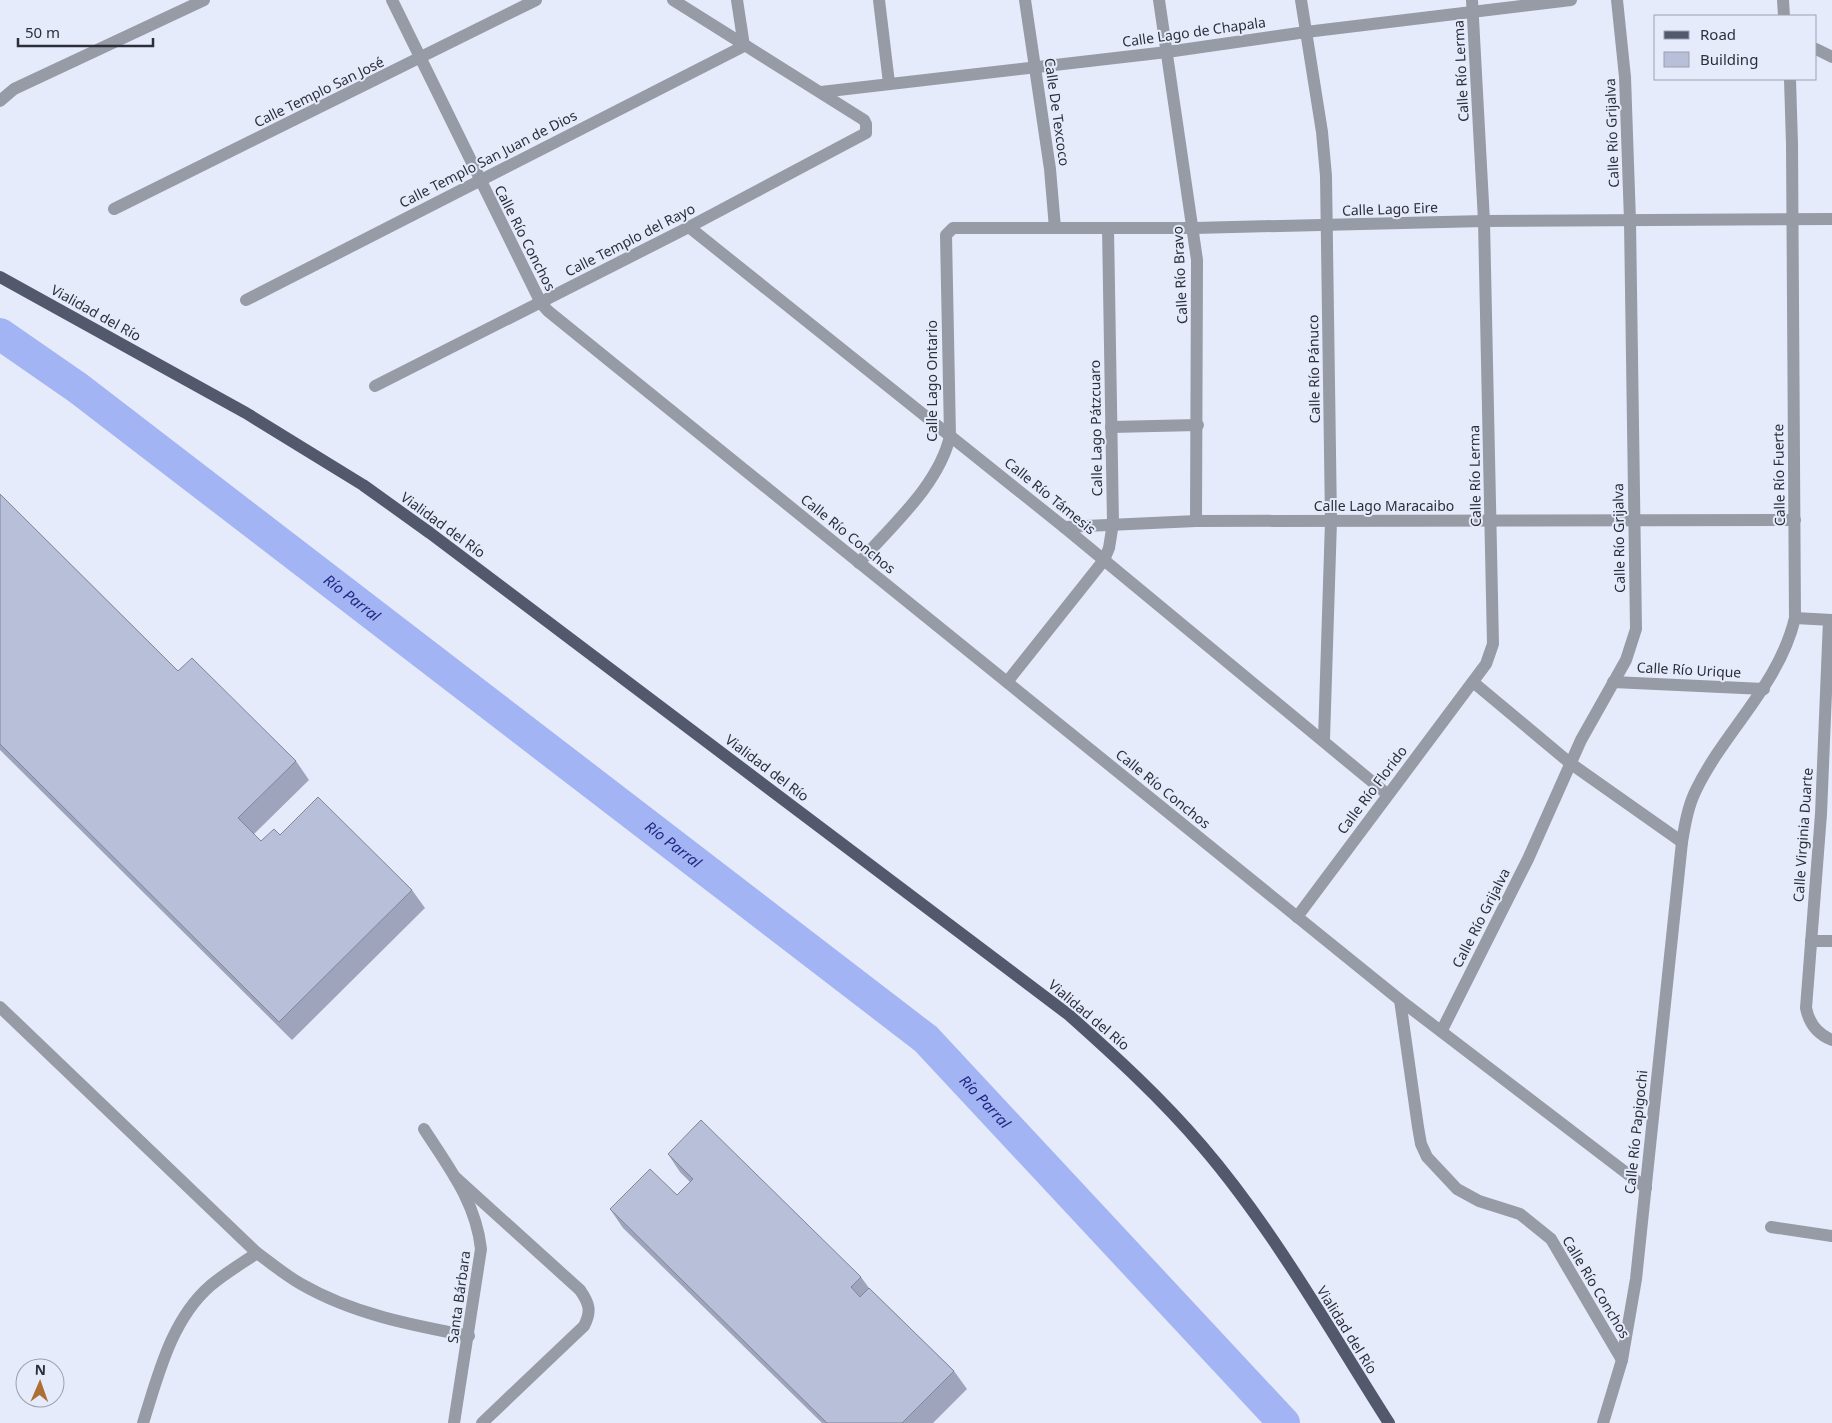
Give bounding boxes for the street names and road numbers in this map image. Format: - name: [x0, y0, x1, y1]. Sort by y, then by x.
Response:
- street label: Calle Lago de Chapala: [1121, 12, 1267, 51]
- street label: Calle Río Lerma: [1448, 20, 1473, 122]
- street label: Calle Templo San José: [251, 52, 387, 131]
- street label: Calle De Texcoco: [1040, 57, 1074, 167]
- street label: Calle Río Grijalva: [1600, 78, 1623, 188]
- street label: Calle Templo San Juan de Dios: [396, 105, 580, 212]
- street label: Calle Río Conchos: [491, 182, 560, 294]
- street label: Calle Lago Eire: [1342, 197, 1438, 220]
- street label: Calle Templo del Rayo: [562, 199, 698, 281]
- street label: Calle Río Bravo: [1167, 226, 1192, 324]
- street label: Vialidad del Río: [48, 280, 145, 345]
- street label: Calle Río Pánuco: [1303, 314, 1324, 424]
- street label: Calle Lago Ontario: [922, 320, 941, 442]
- street label: Calle Lago Pátzcuaro: [1085, 360, 1106, 496]
- street label: Calle Río Fuerte: [1768, 424, 1789, 526]
- street label: Calle Río Lerma: [1464, 425, 1485, 527]
- street label: Calle Río Támesis: [1001, 453, 1100, 539]
- street label: Calle Río Grijalva: [1608, 483, 1629, 593]
- street label: Vialidad del Río: [397, 487, 489, 562]
- street label: Calle Río Conchos: [797, 490, 900, 578]
- street label: Calle Lago Maracaibo: [1314, 496, 1454, 515]
- street label: Calle Río Urique: [1636, 657, 1742, 682]
- street label: Vialidad del Río: [722, 730, 813, 805]
- street label: Calle Río Florido: [1332, 742, 1411, 838]
- street label: Calle Río Conchos: [1112, 745, 1215, 833]
- street label: Calle Virginia Duarte: [1788, 767, 1817, 903]
- street label: Calle Río Grijalva: [1447, 865, 1514, 971]
- street label: Vialidad del Río: [1045, 975, 1134, 1054]
- street label: Calle Río Papigochi: [1620, 1069, 1651, 1195]
- street label: Calle Río Conchos: [1558, 1232, 1635, 1342]
- street label: Santa Bárbara: [443, 1249, 474, 1344]
- street label: Vialidad del Río: [1313, 1282, 1382, 1377]

